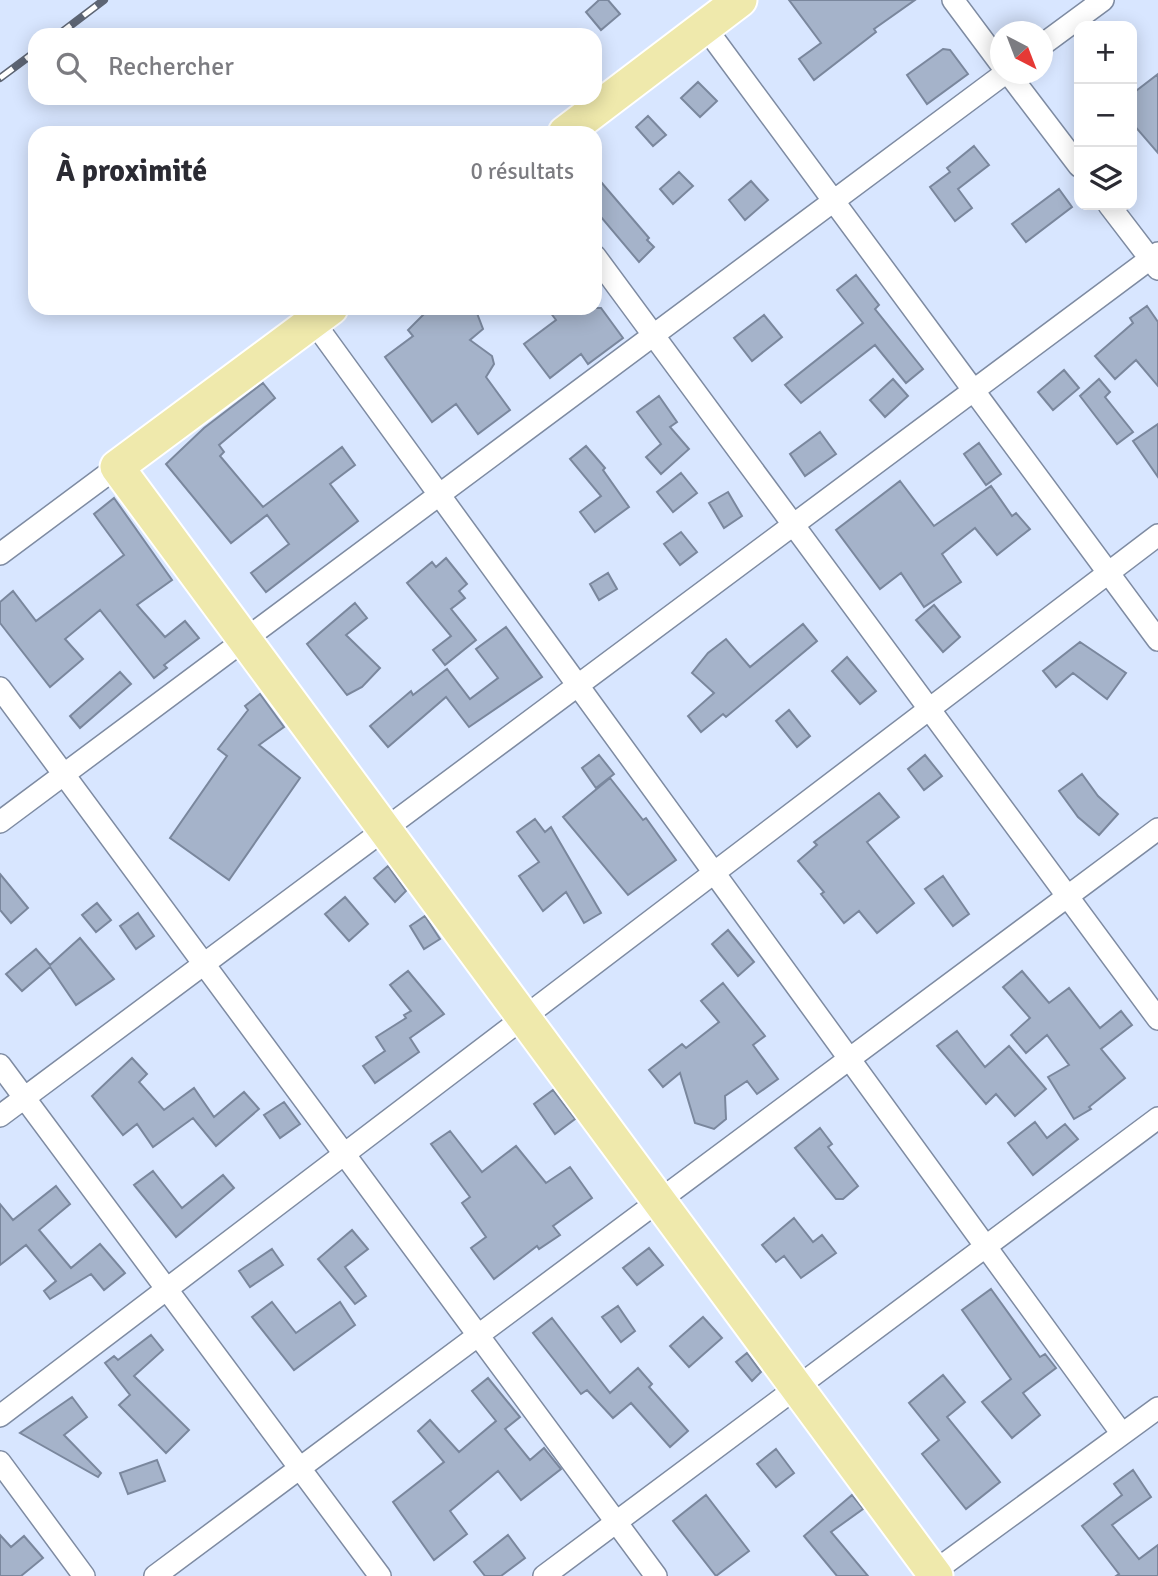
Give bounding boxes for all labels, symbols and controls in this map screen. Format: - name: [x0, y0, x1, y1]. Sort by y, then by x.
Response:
- north arrow: [990, 21, 1053, 84]
- map controls: [1074, 21, 1137, 210]
- button: +: [1074, 21, 1137, 84]
- search box: [28, 28, 602, 105]
- icon: search: [52, 48, 90, 86]
- text: Rechercher: [108, 51, 234, 83]
- button: −: [1074, 84, 1137, 147]
- button: layers: [1074, 147, 1137, 210]
- text: À proximité: [56, 153, 207, 190]
- text: 0 résultats: [470, 157, 574, 186]

